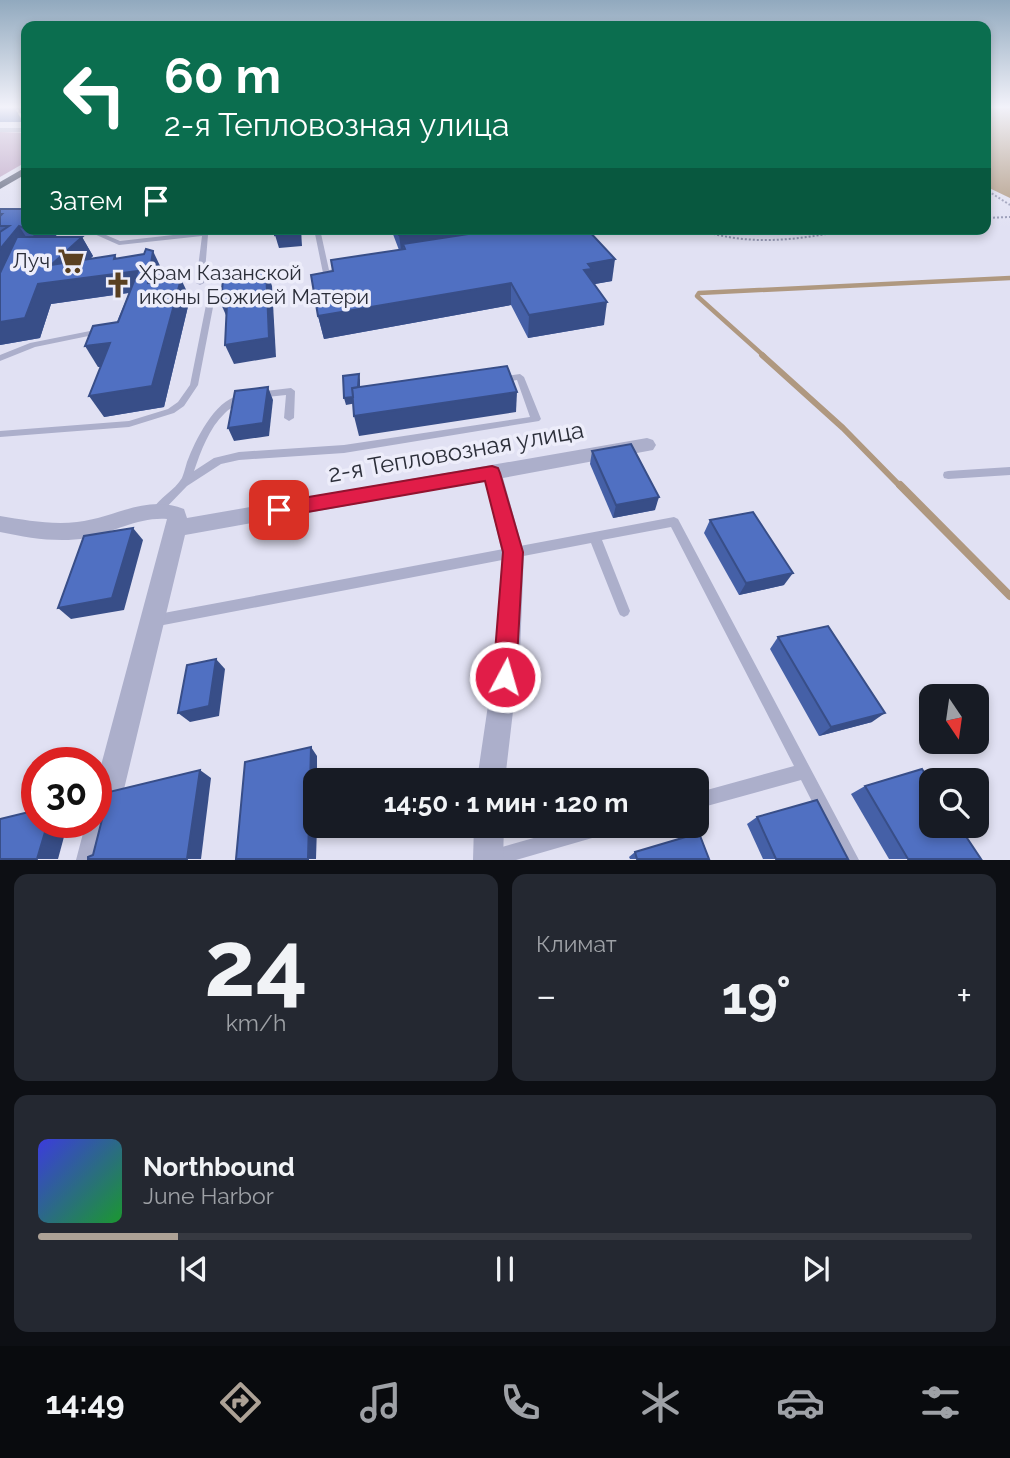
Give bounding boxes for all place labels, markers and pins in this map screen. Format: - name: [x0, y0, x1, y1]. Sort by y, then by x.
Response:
- supermarket icon: Луч: [56, 246, 86, 276]
- place label: Луч: [13, 248, 50, 273]
- place label: Храм Казанской иконы Божией Матери: [139, 260, 369, 309]
- church icon: Храм Казанской иконы Божией Матери: [103, 270, 133, 300]
- pin: [249, 480, 309, 540]

